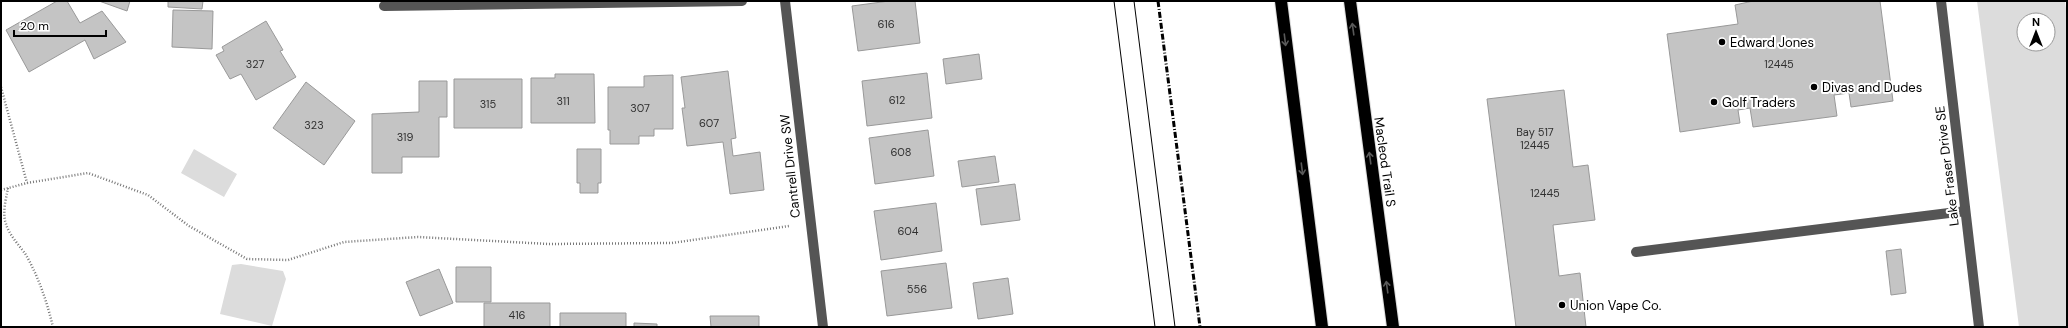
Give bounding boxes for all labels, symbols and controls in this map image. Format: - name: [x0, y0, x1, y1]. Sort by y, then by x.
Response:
- scale bar: [14, 12, 106, 38]
- north arrow: [2016, 12, 2056, 52]
- text: N: [2032, 15, 2040, 29]
- house number: 616: [877, 17, 895, 31]
- text: 20 m: [20, 18, 49, 34]
- one-way arrow: [1349, 23, 1357, 36]
- one-way arrow: [1282, 33, 1289, 46]
- place label: Edward Jones: [1730, 34, 1814, 51]
- marker: Edward Jones: [1717, 37, 1727, 47]
- house number: 327: [246, 57, 264, 71]
- house number: 12445: [1764, 57, 1794, 71]
- place label: Divas and Dudes: [1822, 79, 1922, 96]
- marker: Divas and Dudes: [1809, 82, 1819, 92]
- house number: 612: [889, 93, 905, 107]
- house number: 311: [556, 94, 570, 108]
- place label: Golf Traders: [1722, 94, 1796, 111]
- house number: 315: [480, 97, 497, 111]
- marker: Golf Traders: [1709, 97, 1719, 107]
- house number: 307: [630, 101, 650, 115]
- street label: Lake Fraser Drive SE: [1931, 105, 1963, 227]
- street label: Cantrell Drive SW: [776, 113, 804, 219]
- house number: 607: [699, 116, 719, 130]
- street label: Macleod Trail S: [1370, 116, 1400, 208]
- house number: 323: [304, 118, 324, 132]
- house number: Bay 517 12445: [1516, 125, 1554, 152]
- house number: 319: [397, 130, 413, 144]
- house number: 608: [890, 145, 912, 159]
- one-way arrow: [1366, 152, 1374, 165]
- one-way arrow: [1298, 162, 1306, 175]
- house number: 12445: [1530, 186, 1560, 200]
- house number: 604: [897, 224, 919, 238]
- one-way arrow: [1383, 280, 1391, 293]
- house number: 556: [907, 282, 927, 296]
- place label: Union Vape Co.: [1570, 297, 1662, 314]
- marker: Union Vape Co.: [1557, 300, 1567, 310]
- house number: 416: [508, 308, 526, 322]

